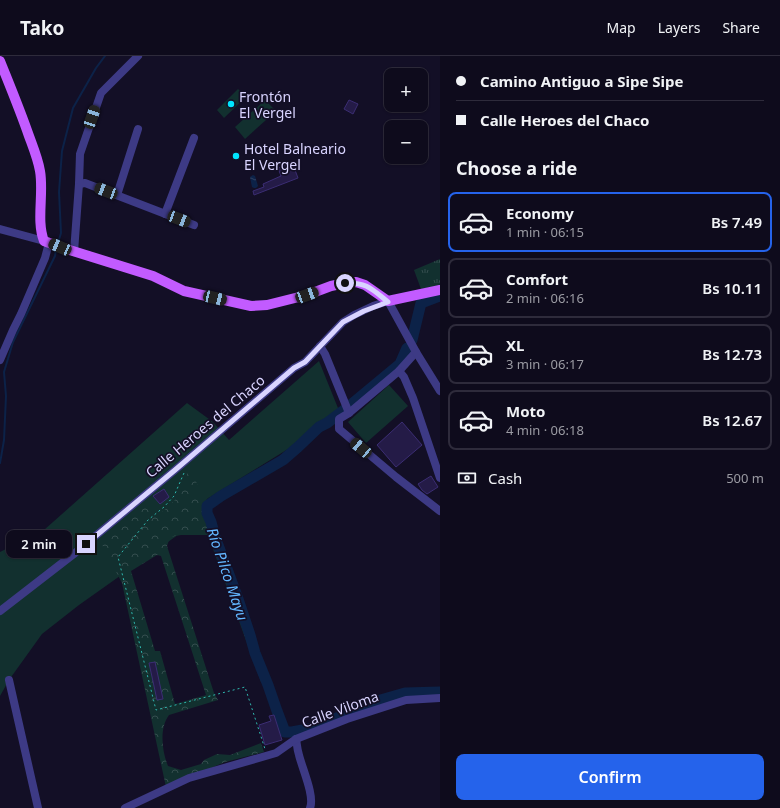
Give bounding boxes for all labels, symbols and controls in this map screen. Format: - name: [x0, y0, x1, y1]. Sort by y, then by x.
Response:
- text: Tako: [20, 15, 64, 41]
- text: Map: [607, 18, 636, 37]
- text: Layers: [658, 18, 700, 37]
- text: Share: [722, 18, 760, 37]
- map controls: [384, 68, 428, 164]
- button: +: [384, 68, 428, 112]
- text: Camino Antiguo a Sipe Sipe: [480, 71, 684, 91]
- place label: Frontón El Vergel: [239, 87, 296, 122]
- marker: Frontón El Vergel: [226, 99, 236, 109]
- car: [82, 104, 102, 130]
- text: Calle Heroes del Chaco: [480, 110, 649, 130]
- button: −: [384, 120, 428, 164]
- place label: Hotel Balneario El Vergel: [244, 139, 346, 174]
- marker: Hotel Balneario El Vergel: [231, 151, 241, 161]
- text: Choose a ride: [456, 156, 577, 180]
- car: [93, 181, 119, 201]
- text: Economy: [506, 203, 574, 223]
- icon: car: [458, 204, 494, 240]
- car: [166, 209, 192, 229]
- text: Bs 7.49: [711, 212, 762, 232]
- text: 1 min · 06:15: [506, 223, 584, 241]
- car: [47, 237, 73, 257]
- text: Comfort: [506, 269, 568, 289]
- icon: car: [458, 270, 494, 306]
- route start: [336, 274, 354, 292]
- text: Bs 10.11: [702, 278, 762, 298]
- car: [294, 285, 320, 305]
- car: [202, 289, 228, 307]
- text: 2 min · 06:16: [506, 289, 584, 307]
- text: XL: [506, 335, 524, 355]
- icon: car: [458, 336, 494, 372]
- text: Bs 12.73: [702, 344, 762, 364]
- text: 3 min · 06:17: [506, 355, 584, 373]
- street label: Calle Heroes del Chaco: [141, 370, 269, 482]
- text: Moto: [506, 401, 545, 421]
- icon: car: [458, 402, 494, 438]
- text: Bs 12.67: [702, 410, 762, 430]
- text: 4 min · 06:18: [506, 421, 584, 439]
- car: [348, 436, 374, 460]
- icon: cash: [456, 467, 478, 489]
- text: Cash: [488, 468, 522, 488]
- text: 500 m: [726, 469, 764, 487]
- water label: Río Pilco Mayu: [203, 525, 253, 623]
- callout: 2 min: [6, 530, 72, 558]
- text: 2 min: [21, 535, 57, 553]
- route end: [77, 535, 95, 553]
- street label: Calle Viloma: [299, 686, 381, 732]
- button: Confirm: [456, 754, 764, 800]

